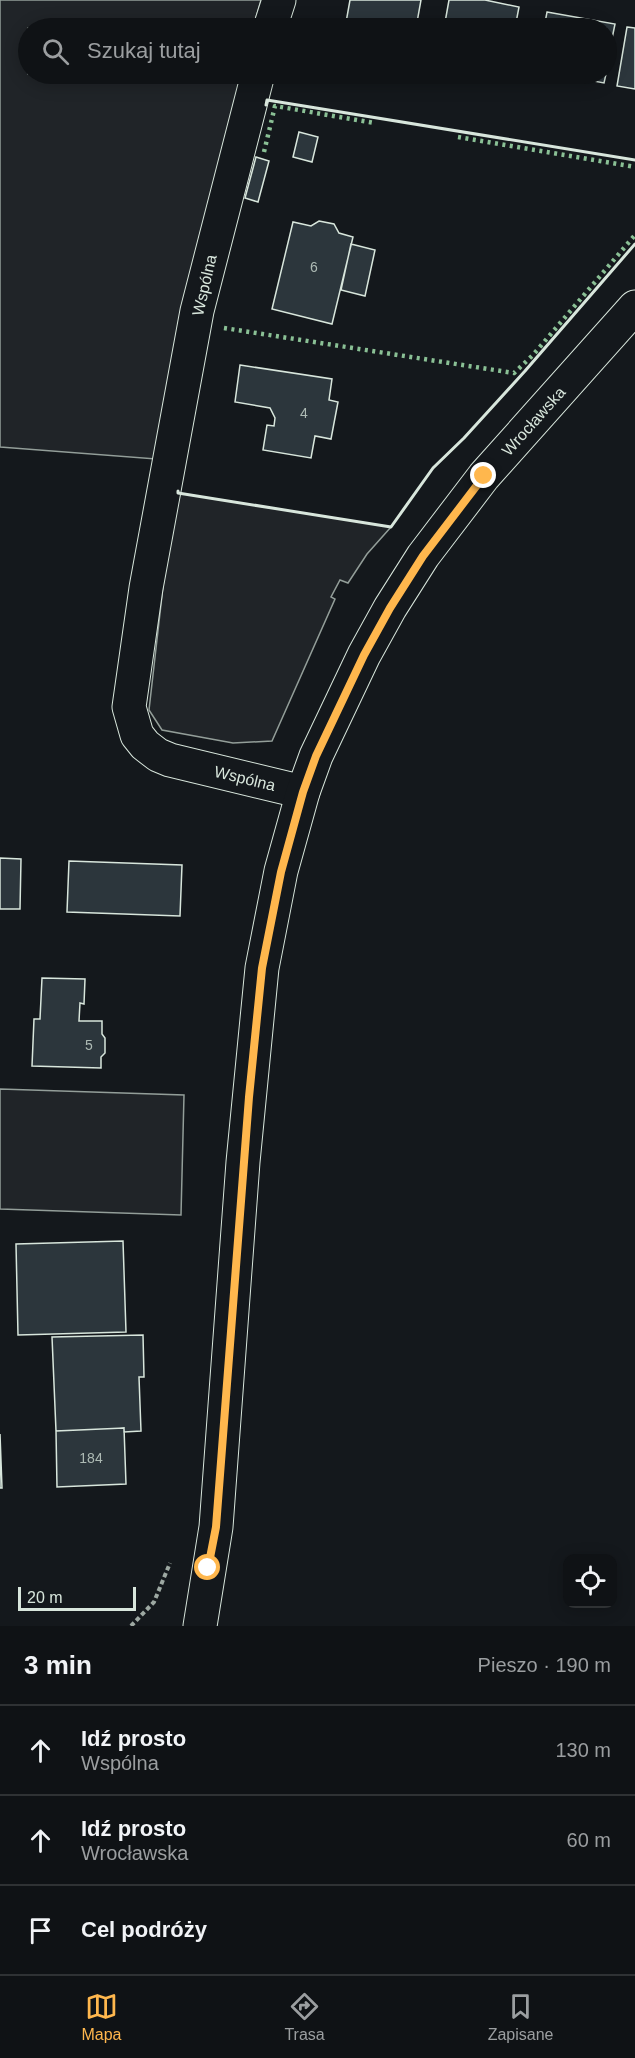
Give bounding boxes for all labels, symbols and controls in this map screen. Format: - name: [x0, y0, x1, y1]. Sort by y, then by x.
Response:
- search box: [18, 18, 617, 84]
- icon: search: [39, 35, 72, 68]
- text: Szukaj tutaj: [87, 38, 201, 63]
- street label: Wspólna: [189, 253, 220, 317]
- house number: 6: [310, 259, 318, 275]
- street label: Wrocławska: [499, 383, 569, 459]
- house number: 4: [300, 405, 308, 421]
- route end: [470, 462, 496, 488]
- street label: Wspólna: [213, 763, 277, 794]
- house number: 5: [85, 1037, 93, 1053]
- house number: 184: [79, 1450, 103, 1466]
- route start: [194, 1554, 220, 1580]
- map controls: [563, 1554, 617, 1608]
- button: locate: [563, 1554, 617, 1608]
- scale bar: [18, 1584, 136, 1612]
- text: 20 m: [27, 1589, 63, 1606]
- text: 3 min: [24, 1650, 92, 1680]
- text: Pieszo · 190 m: [478, 1654, 611, 1676]
- text: Idź prosto: [81, 1726, 186, 1751]
- icon: ahead: [24, 1734, 57, 1767]
- text: 130 m: [555, 1739, 611, 1761]
- text: Wspólna: [81, 1752, 159, 1774]
- text: Idź prosto: [81, 1816, 186, 1841]
- icon: ahead: [24, 1824, 57, 1857]
- text: 60 m: [567, 1829, 611, 1851]
- text: Wrocławska: [81, 1842, 188, 1864]
- icon: arrive: [24, 1914, 57, 1947]
- text: Cel podróży: [81, 1917, 207, 1942]
- tab: Mapa: [81, 1990, 122, 2044]
- tab: Trasa: [284, 1990, 325, 2044]
- tab: Zapisane: [488, 1990, 554, 2044]

